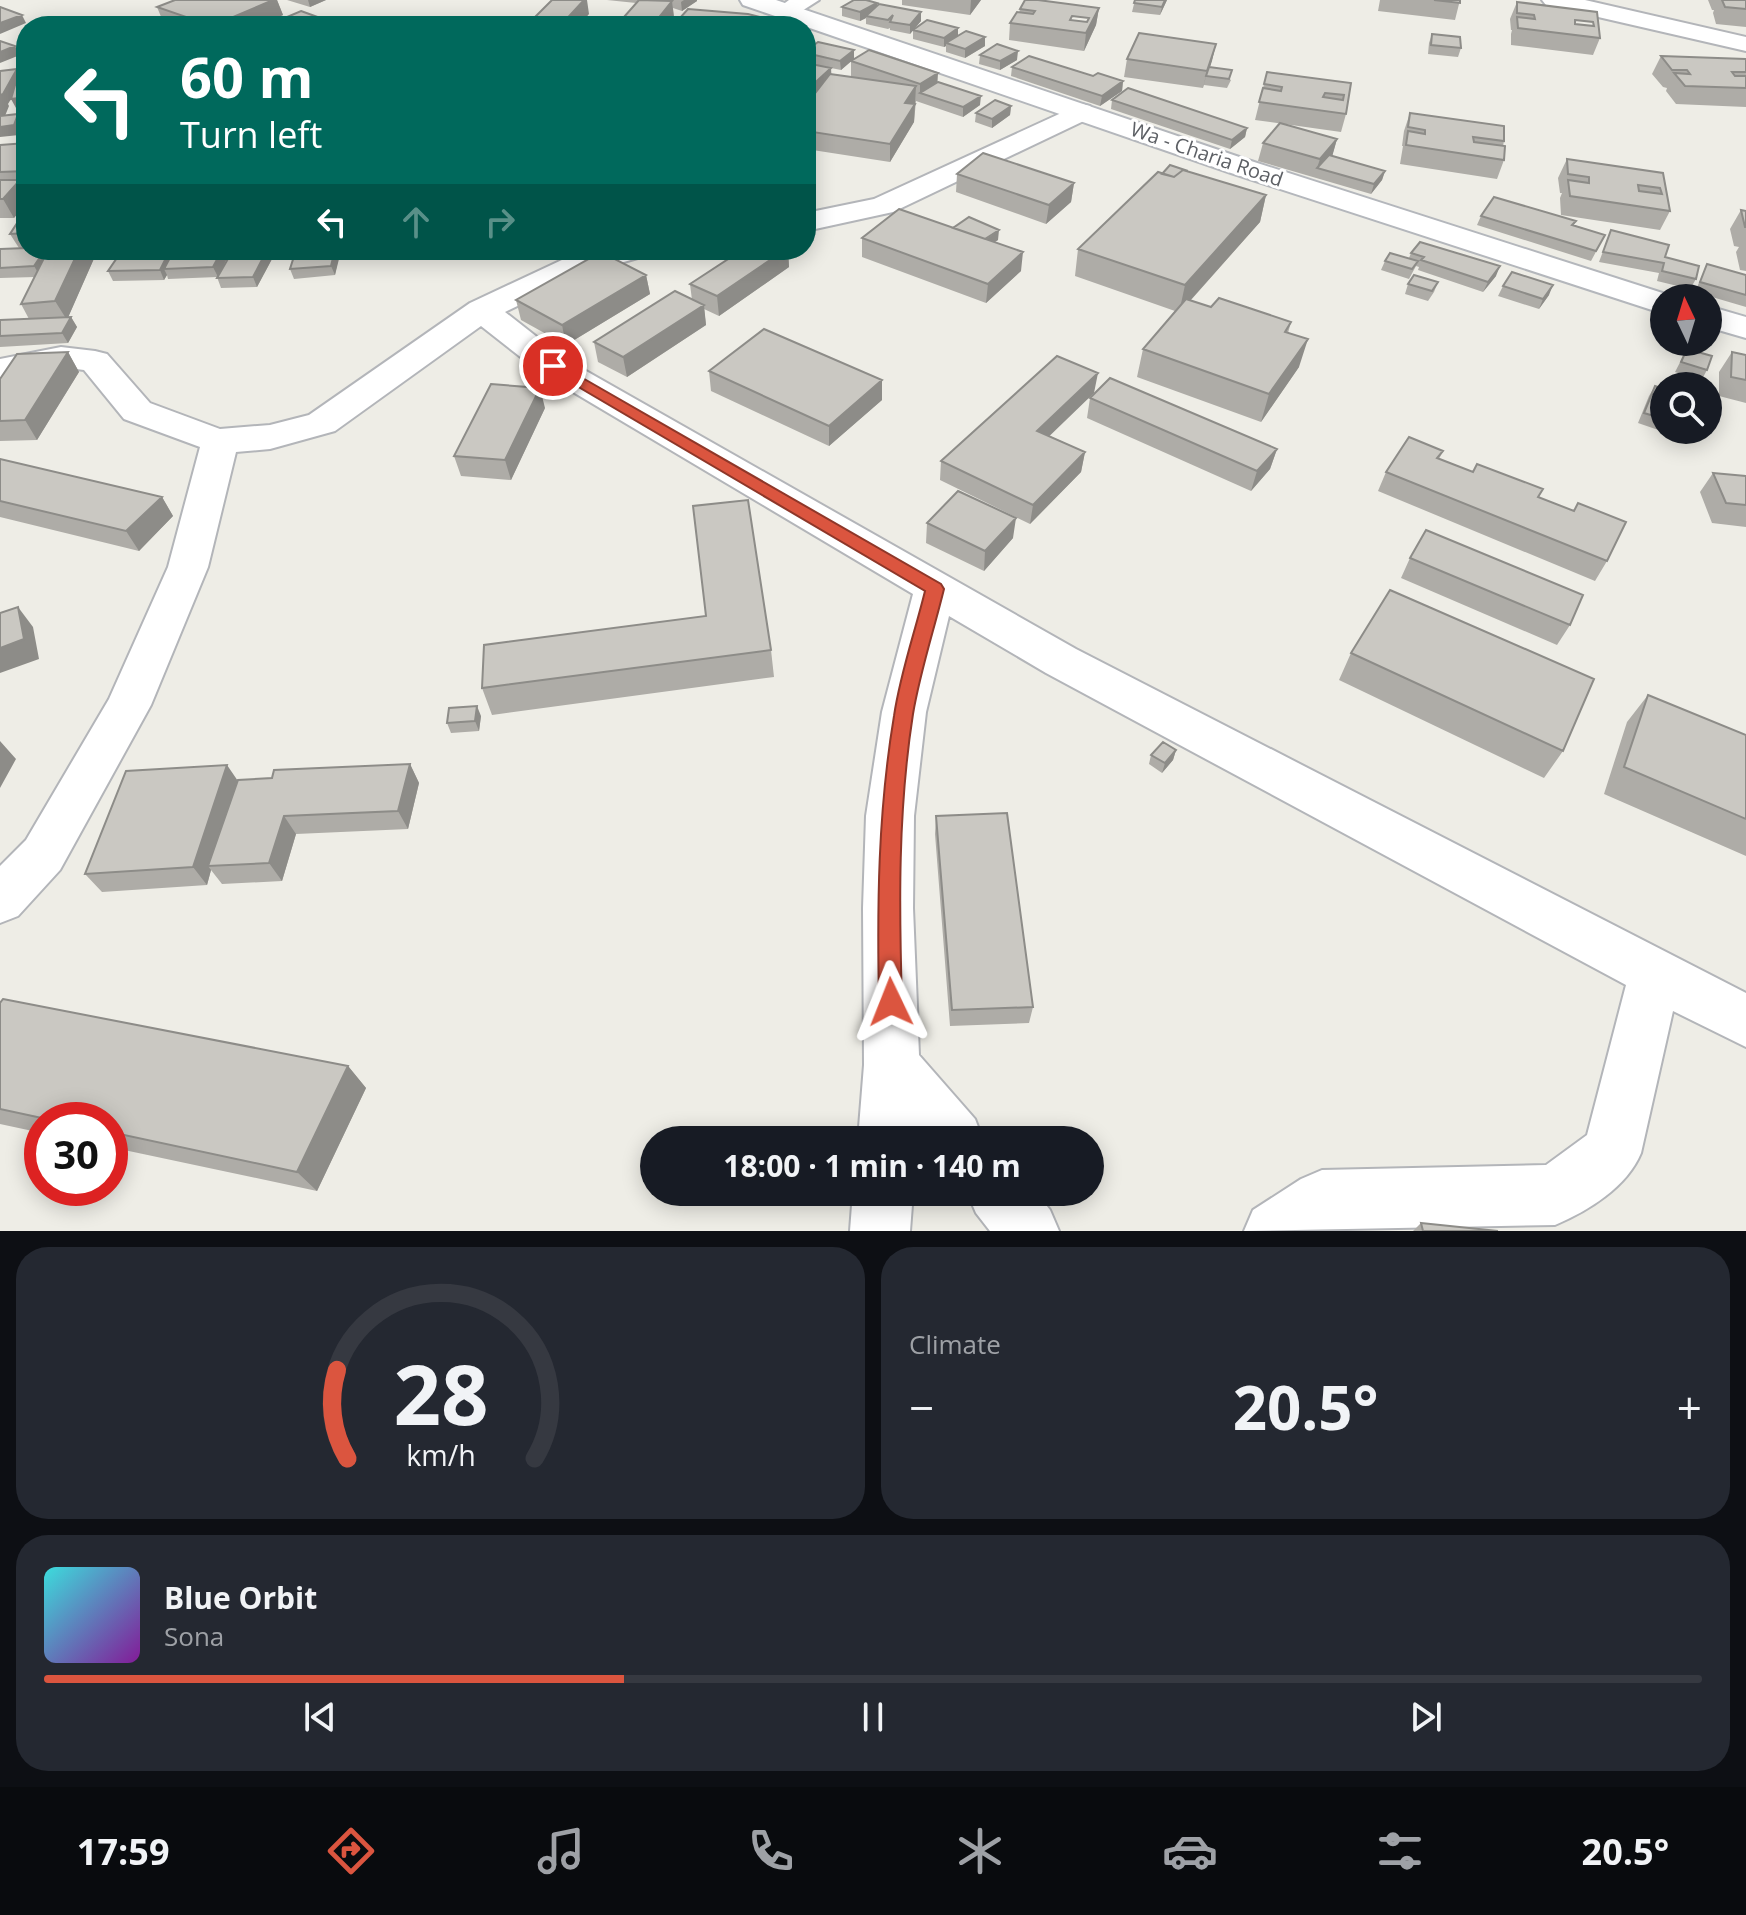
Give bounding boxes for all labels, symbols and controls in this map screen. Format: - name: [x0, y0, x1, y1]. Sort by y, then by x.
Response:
- text: 60 m: [180, 38, 314, 114]
- icon: left: [48, 48, 152, 152]
- text: Turn left: [180, 110, 322, 159]
- street label: Wa - Charia Road: [1127, 115, 1287, 193]
- icon: left: [310, 200, 354, 244]
- icon: ahead: [394, 200, 438, 244]
- icon: right: [478, 200, 522, 244]
- north arrow: [1650, 284, 1722, 356]
- map controls: [1650, 284, 1722, 444]
- pin: [519, 332, 587, 400]
- icon: arrive: [531, 344, 575, 388]
- button: search: [1650, 372, 1722, 444]
- position arrow: [849, 960, 933, 1044]
- speed limit sign: 30: [24, 1102, 128, 1206]
- text: 18:00 · 1 min · 140 m: [723, 1145, 1021, 1186]
- text: Climate: [909, 1326, 1001, 1362]
- text: 28: [393, 1336, 488, 1449]
- text: 20.5°: [1233, 1366, 1378, 1448]
- text: −: [909, 1377, 934, 1437]
- text: +: [1677, 1377, 1702, 1437]
- text: km/h: [406, 1435, 475, 1474]
- text: Blue Orbit: [164, 1577, 317, 1618]
- text: Sona: [164, 1618, 224, 1654]
- icon: previous: [298, 1695, 342, 1739]
- icon: pause: [851, 1695, 895, 1739]
- icon: next: [1404, 1695, 1448, 1739]
- icon: directions: [323, 1823, 379, 1879]
- icon: music: [533, 1823, 589, 1879]
- icon: phone: [743, 1823, 799, 1879]
- icon: climate: [952, 1823, 1008, 1879]
- icon: car: [1162, 1823, 1218, 1879]
- icon: filters: [1372, 1823, 1428, 1879]
- text: 17:59: [77, 1827, 169, 1876]
- text: 20.5°: [1582, 1827, 1669, 1876]

